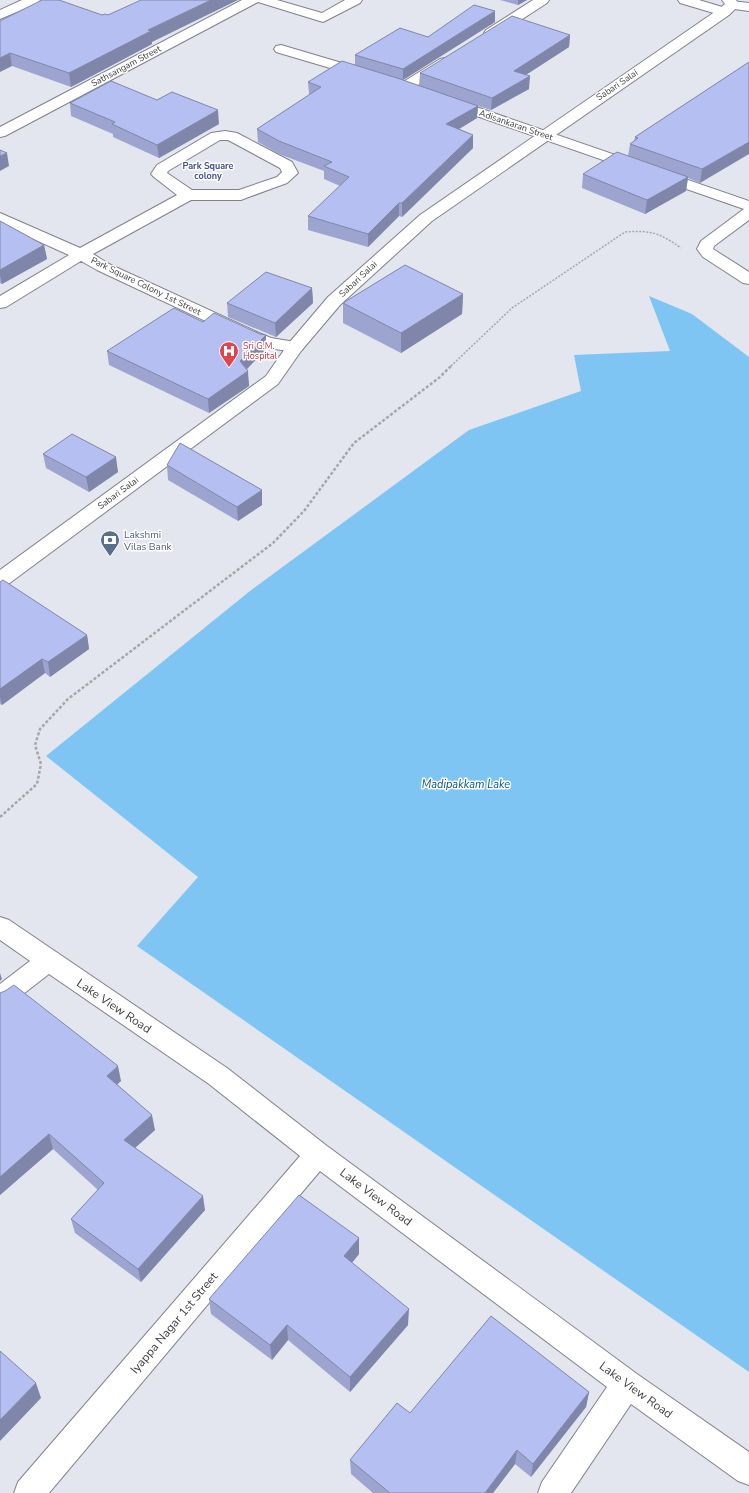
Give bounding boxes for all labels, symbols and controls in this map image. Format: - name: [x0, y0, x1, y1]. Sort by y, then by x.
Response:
- street label: Sathsangam Street: [89, 42, 164, 89]
- street label: Sabari Salai: [594, 67, 640, 103]
- street label: Adisankaran Street: [478, 107, 555, 144]
- district label: Park Square colony: [183, 160, 234, 182]
- street label: Park Square Colony 1st Street: [89, 254, 204, 318]
- street label: Sabari Salai: [336, 258, 380, 300]
- hospital icon: Sri G.M. Hospital: [218, 340, 240, 368]
- place label: Sri G.M. Hospital: [243, 340, 277, 362]
- street label: Sabari Salai: [95, 474, 141, 512]
- place label: Lakshmi Vilas Bank: [123, 528, 173, 554]
- bank icon: Lakshmi Vilas Bank: [99, 529, 121, 557]
- water label: Madipakkam Lake: [422, 777, 510, 792]
- street label: Lake View Road: [74, 975, 154, 1037]
- street label: Lake View Road: [337, 1165, 415, 1229]
- street label: Iyappa Nagar 1st Street: [127, 1268, 222, 1377]
- street label: Lake View Road: [596, 1358, 676, 1422]

